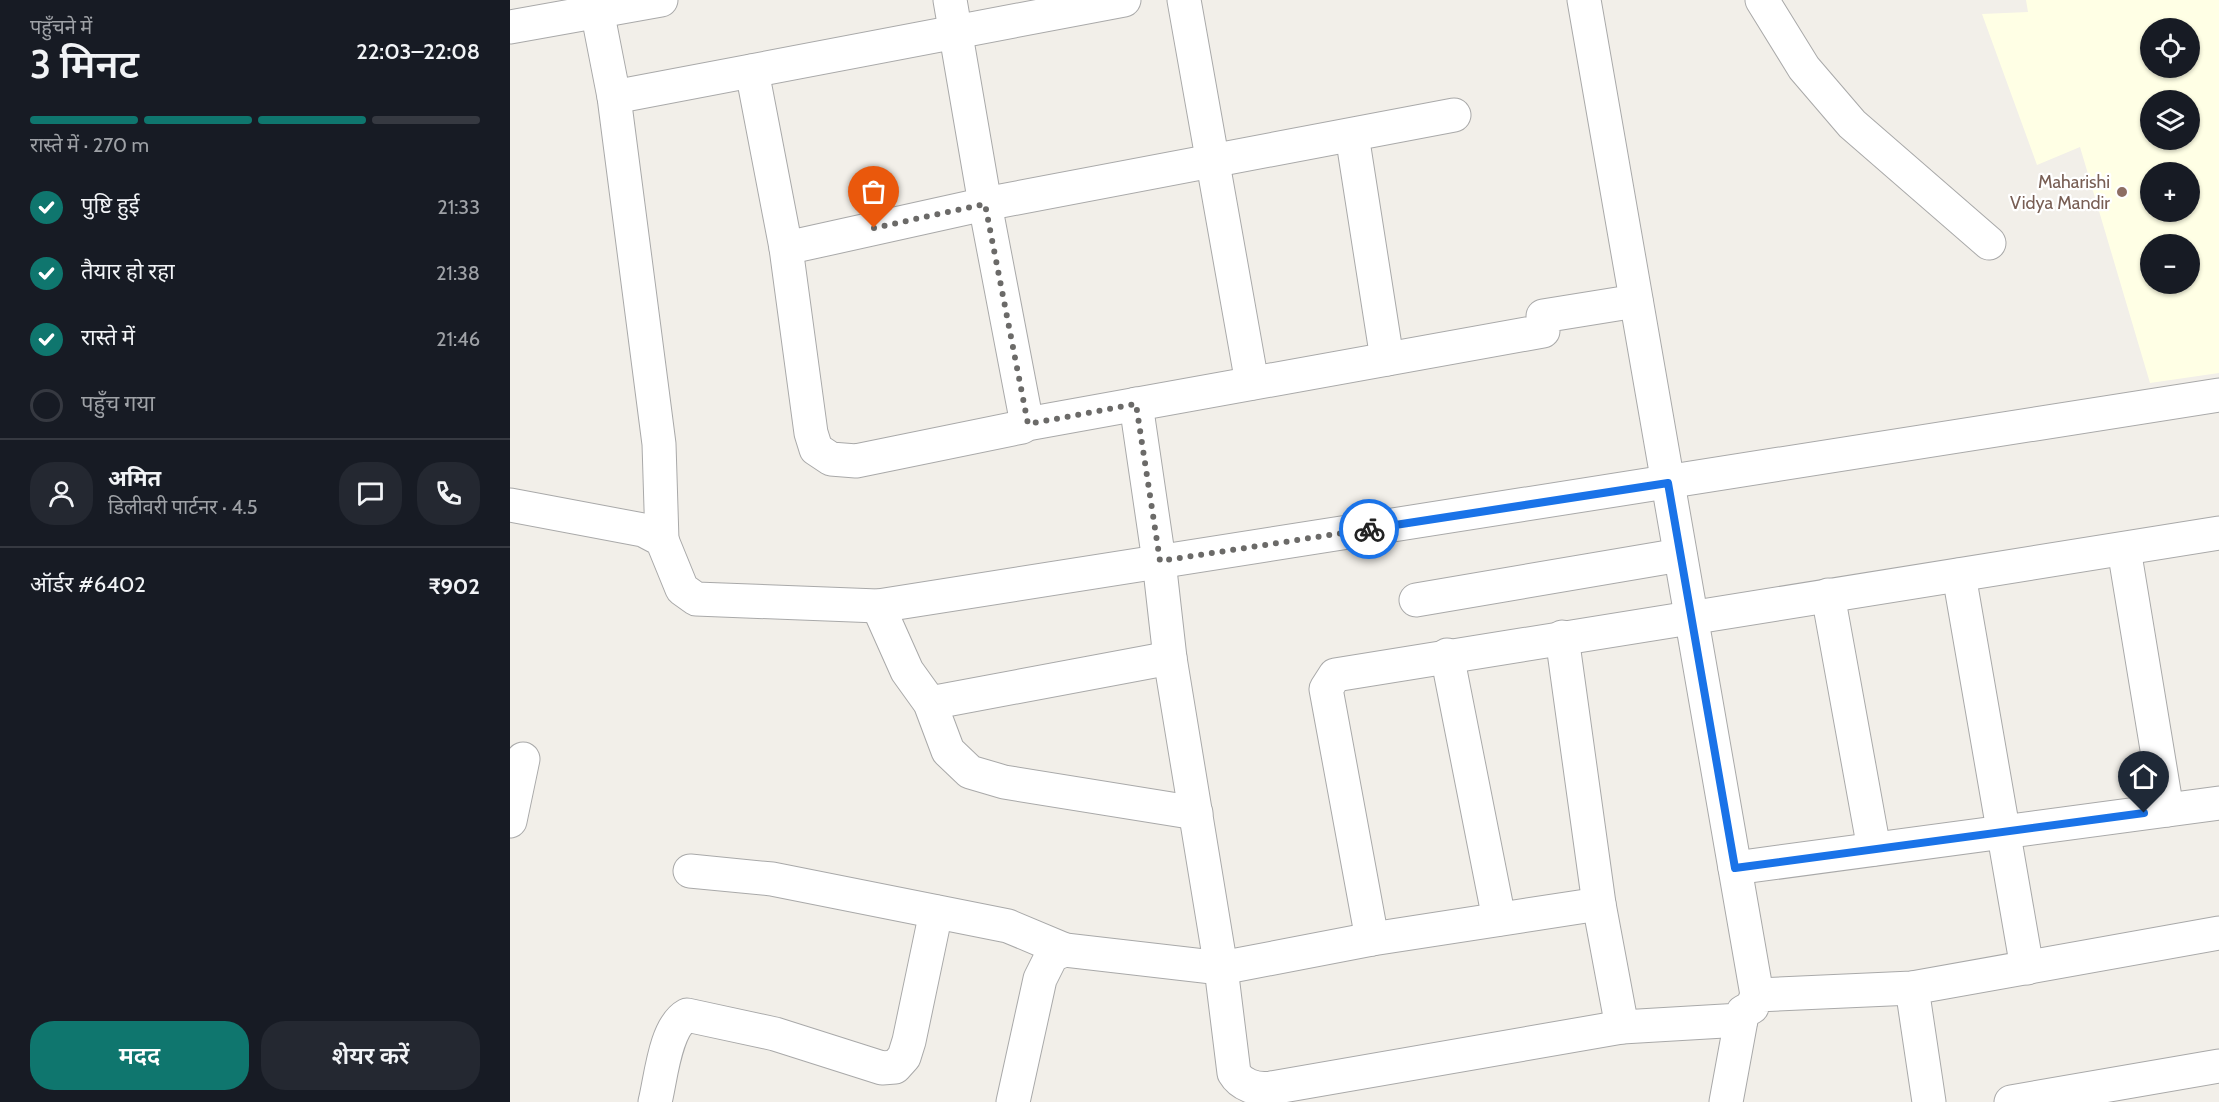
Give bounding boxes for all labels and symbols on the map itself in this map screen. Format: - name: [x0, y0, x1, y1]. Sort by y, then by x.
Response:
- pin: [848, 166, 899, 228]
- place label: Maharishi Vidya Mandir: [2010, 171, 2110, 214]
- marker: Maharishi Vidya Mandir: [2115, 185, 2129, 199]
- courier: [1339, 499, 1399, 559]
- pin: [2118, 751, 2169, 813]

